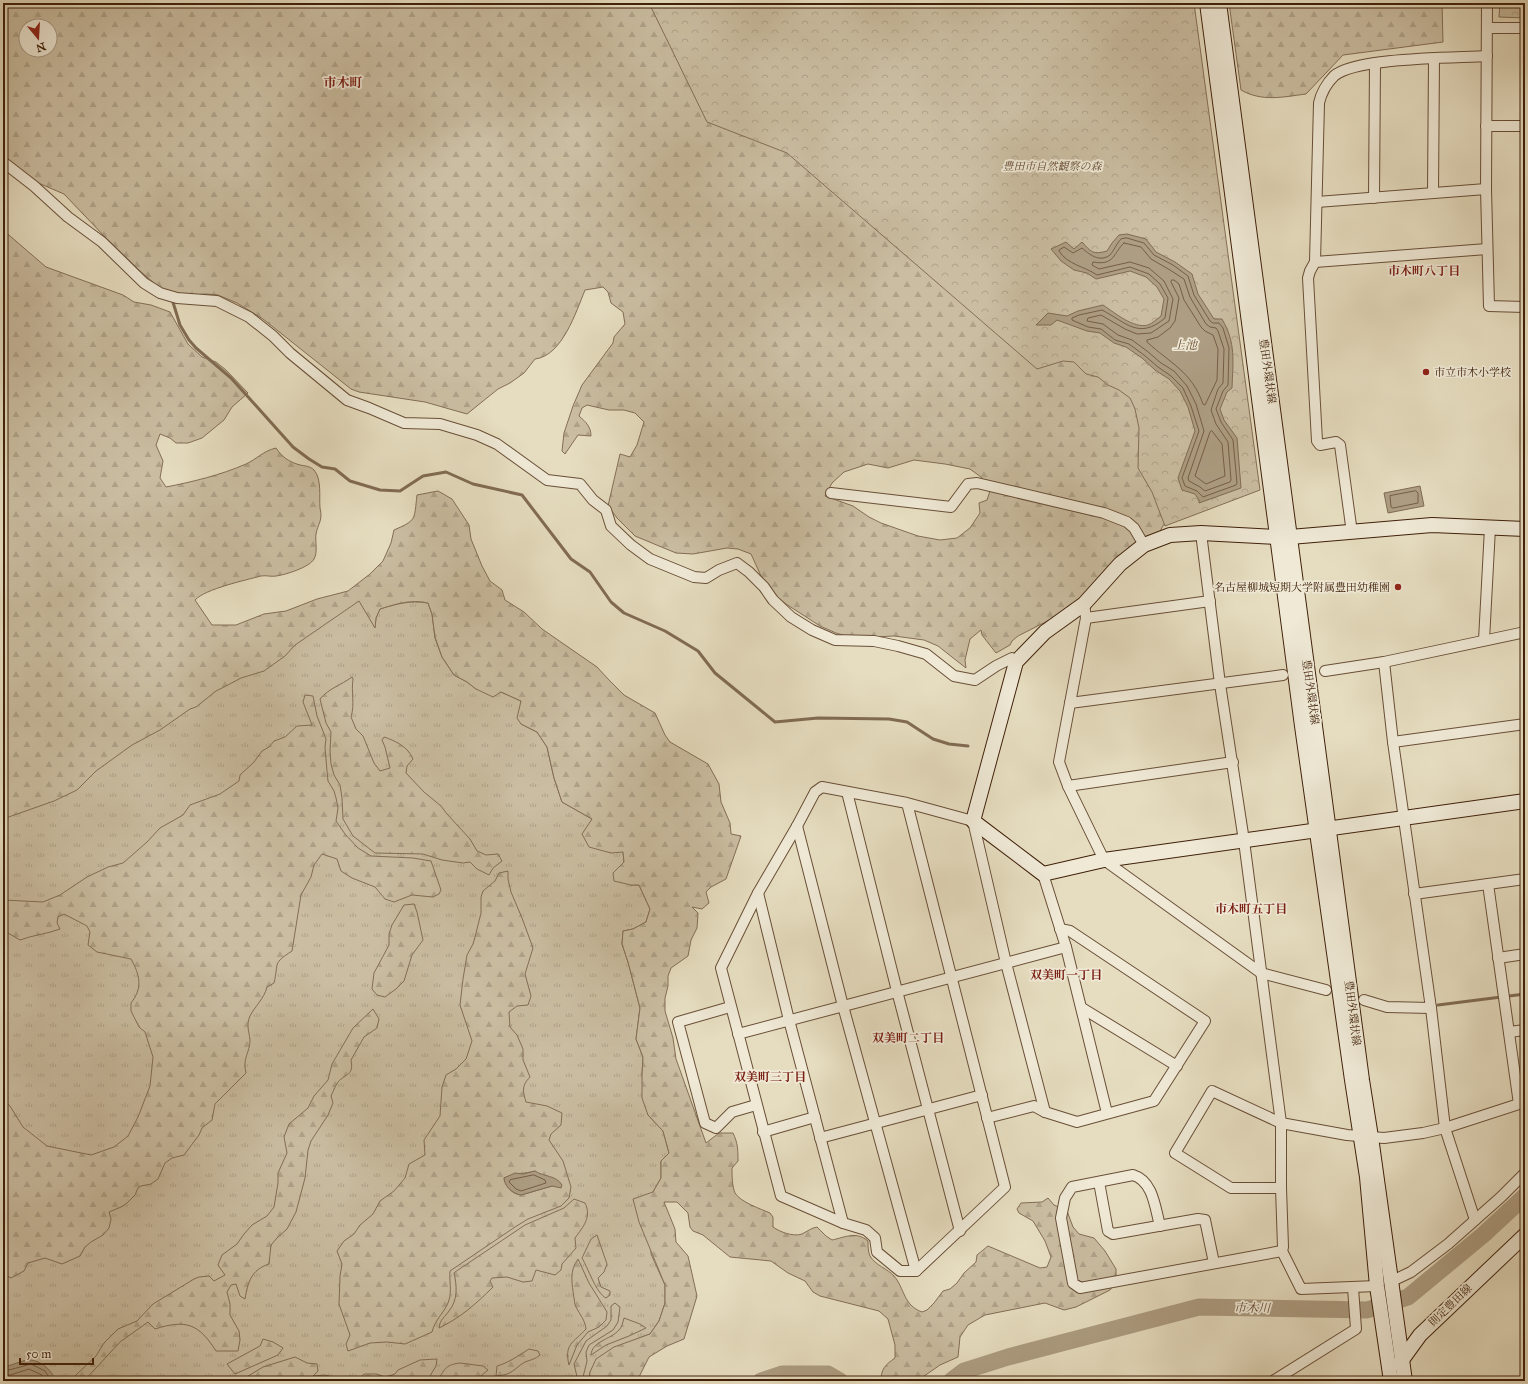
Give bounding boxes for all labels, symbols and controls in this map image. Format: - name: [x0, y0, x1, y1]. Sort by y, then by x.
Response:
- north arrow: [18, 18, 58, 58]
- text: N: [34, 39, 47, 55]
- district label: 市木町: [323, 75, 363, 91]
- park label: 豊田市自然観察の森: [1003, 160, 1102, 173]
- district label: 市木町八丁目: [1388, 264, 1460, 278]
- street label: 豊田外環状線: [1256, 337, 1279, 405]
- water label: 上池: [1173, 338, 1199, 352]
- place label: 市立市木小学校: [1434, 366, 1511, 379]
- marker: 市立市木小学校: [1421, 367, 1431, 377]
- place label: 名古屋柳城短期大学附属豊田幼稚園: [1214, 581, 1390, 594]
- marker: 名古屋柳城短期大学附属豊田幼稚園: [1393, 582, 1403, 592]
- street label: 豊田外環状線: [1299, 658, 1322, 726]
- district label: 市木町五丁目: [1215, 902, 1287, 916]
- district label: 双美町一丁目: [1030, 968, 1102, 982]
- street label: 豊田外環状線: [1342, 980, 1363, 1047]
- district label: 双美町二丁目: [872, 1031, 944, 1045]
- district label: 双美町三丁目: [734, 1070, 806, 1084]
- street label: 則定豊田線: [1426, 1282, 1475, 1329]
- water label: 市木川: [1234, 1301, 1272, 1315]
- scale bar: [20, 1340, 93, 1366]
- text: 50 m: [26, 1347, 51, 1361]

